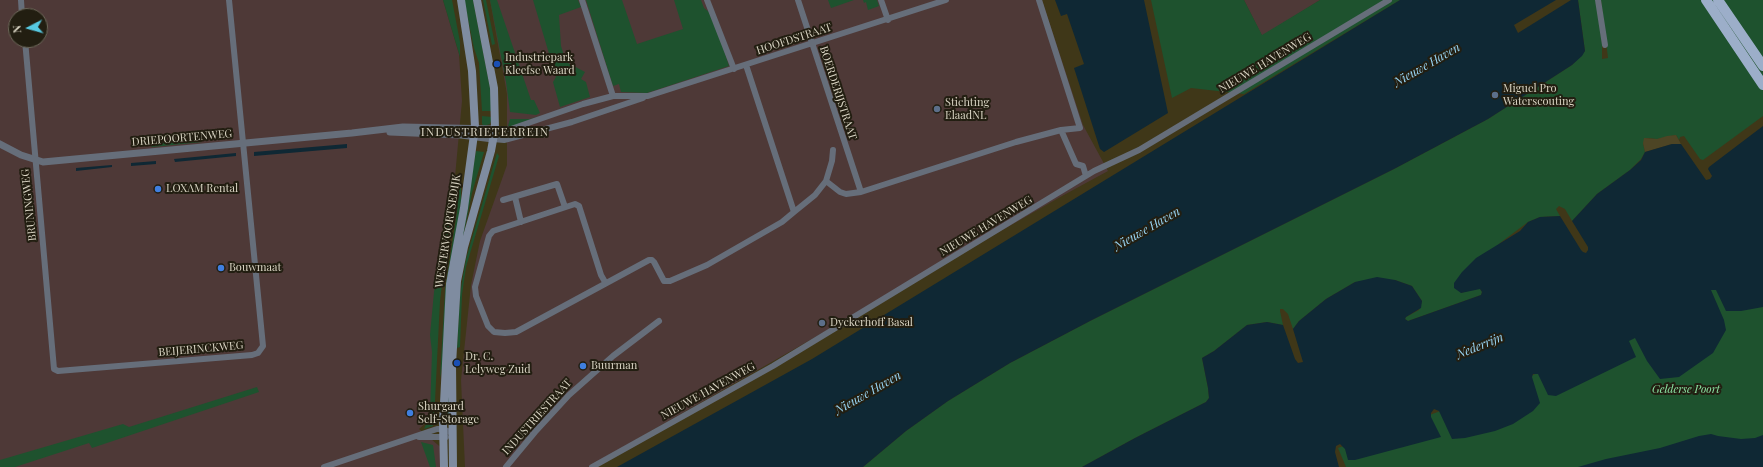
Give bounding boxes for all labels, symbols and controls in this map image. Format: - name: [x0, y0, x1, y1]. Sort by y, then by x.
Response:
- north arrow: [8, 8, 48, 48]
- street label: HOOFDSTRAAT: [755, 21, 833, 57]
- text: N: [9, 24, 24, 34]
- street label: NIEUWE HAVENWEG: [1216, 30, 1314, 96]
- water label: Nieuwe Haven: [1391, 40, 1463, 90]
- street label: BOERDERIJSTRAAT: [817, 44, 859, 142]
- place label: Industriepark Kleefse Waard: [505, 51, 575, 77]
- marker: Industriepark Kleefse Waard: [492, 59, 502, 69]
- place label: Miguel Pro Waterscouting: [1503, 82, 1574, 108]
- marker: Miguel Pro Waterscouting: [1490, 90, 1500, 100]
- place label: Stichting ElaadNL: [945, 96, 989, 122]
- marker: Stichting ElaadNL: [932, 104, 942, 114]
- district label: INDUSTRIETERREIN: [421, 125, 549, 139]
- street label: DRIEPOORTENWEG: [131, 127, 233, 149]
- street label: BRUNINGWEG: [19, 168, 39, 242]
- street label: WESTERVOORTSEDIJK: [432, 173, 464, 289]
- place label: LOXAM Rental: [166, 182, 238, 196]
- marker: LOXAM Rental: [153, 184, 163, 194]
- street label: NIEUWE HAVENWEG: [937, 193, 1035, 259]
- water label: Nieuwe Haven: [1111, 204, 1183, 254]
- place label: Bouwmaat: [229, 261, 281, 275]
- marker: Bouwmaat: [216, 263, 226, 273]
- place label: Dyckerhoff Basal: [830, 316, 913, 330]
- marker: Dyckerhoff Basal: [817, 318, 827, 328]
- water label: Nederrijn: [1454, 330, 1506, 362]
- street label: BEIJERINCKWEG: [158, 339, 244, 359]
- place label: Dr. C. Lelyweg Zuid: [465, 350, 531, 376]
- marker: Dr. C. Lelyweg Zuid: [452, 358, 462, 368]
- place label: Buurman: [591, 359, 637, 373]
- street label: NIEUWE HAVENWEG: [659, 360, 757, 422]
- marker: Buurman: [578, 361, 588, 371]
- water label: Nieuwe Haven: [832, 368, 904, 418]
- street label: INDUSTRIESTRAAT: [500, 376, 574, 458]
- park label: Gelderse Poort: [1652, 383, 1720, 397]
- place label: Shurgard Self-Storage: [418, 400, 479, 426]
- marker: Shurgard Self-Storage: [405, 408, 415, 418]

